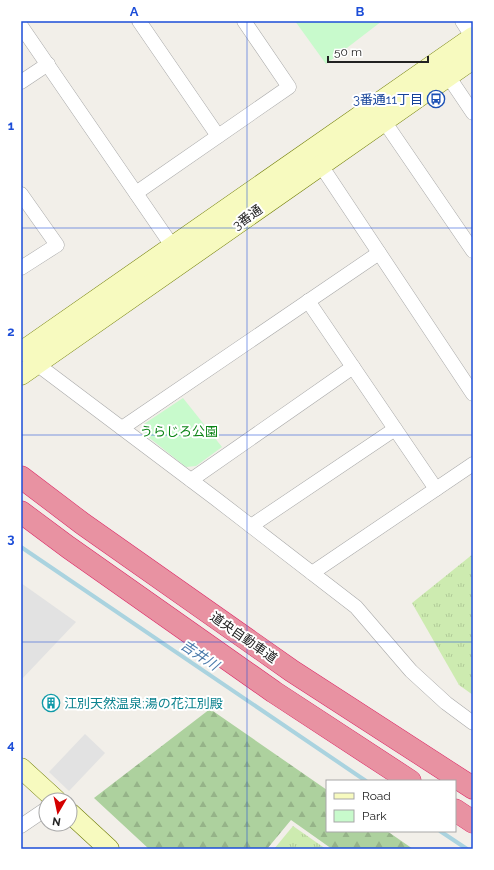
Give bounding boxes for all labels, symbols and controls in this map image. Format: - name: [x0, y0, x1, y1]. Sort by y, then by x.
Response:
- text: A: [130, 4, 139, 19]
- text: B: [356, 4, 365, 19]
- scale bar: [328, 38, 428, 64]
- text: 50 m: [334, 45, 362, 59]
- bus stop icon: 3番通11丁目: [426, 89, 446, 109]
- place label: 3番通11丁目: [353, 92, 423, 107]
- text: 1: [8, 118, 15, 133]
- street label: 3番通: [229, 202, 265, 233]
- text: 2: [7, 324, 15, 339]
- park label: うらじろ公園: [140, 424, 218, 439]
- text: 3: [7, 531, 15, 546]
- street label: 道央自動車道: [207, 609, 280, 666]
- water label: 吉井川: [178, 637, 224, 674]
- building icon: 江別天然温泉;湯の花江別殿: [41, 693, 61, 713]
- place label: 江別天然温泉;湯の花江別殿: [64, 696, 223, 711]
- text: 4: [7, 737, 15, 752]
- legend: [326, 780, 456, 832]
- text: Road: [362, 789, 391, 803]
- north arrow: [38, 792, 78, 832]
- text: Park: [362, 809, 387, 823]
- text: N: [51, 814, 62, 828]

